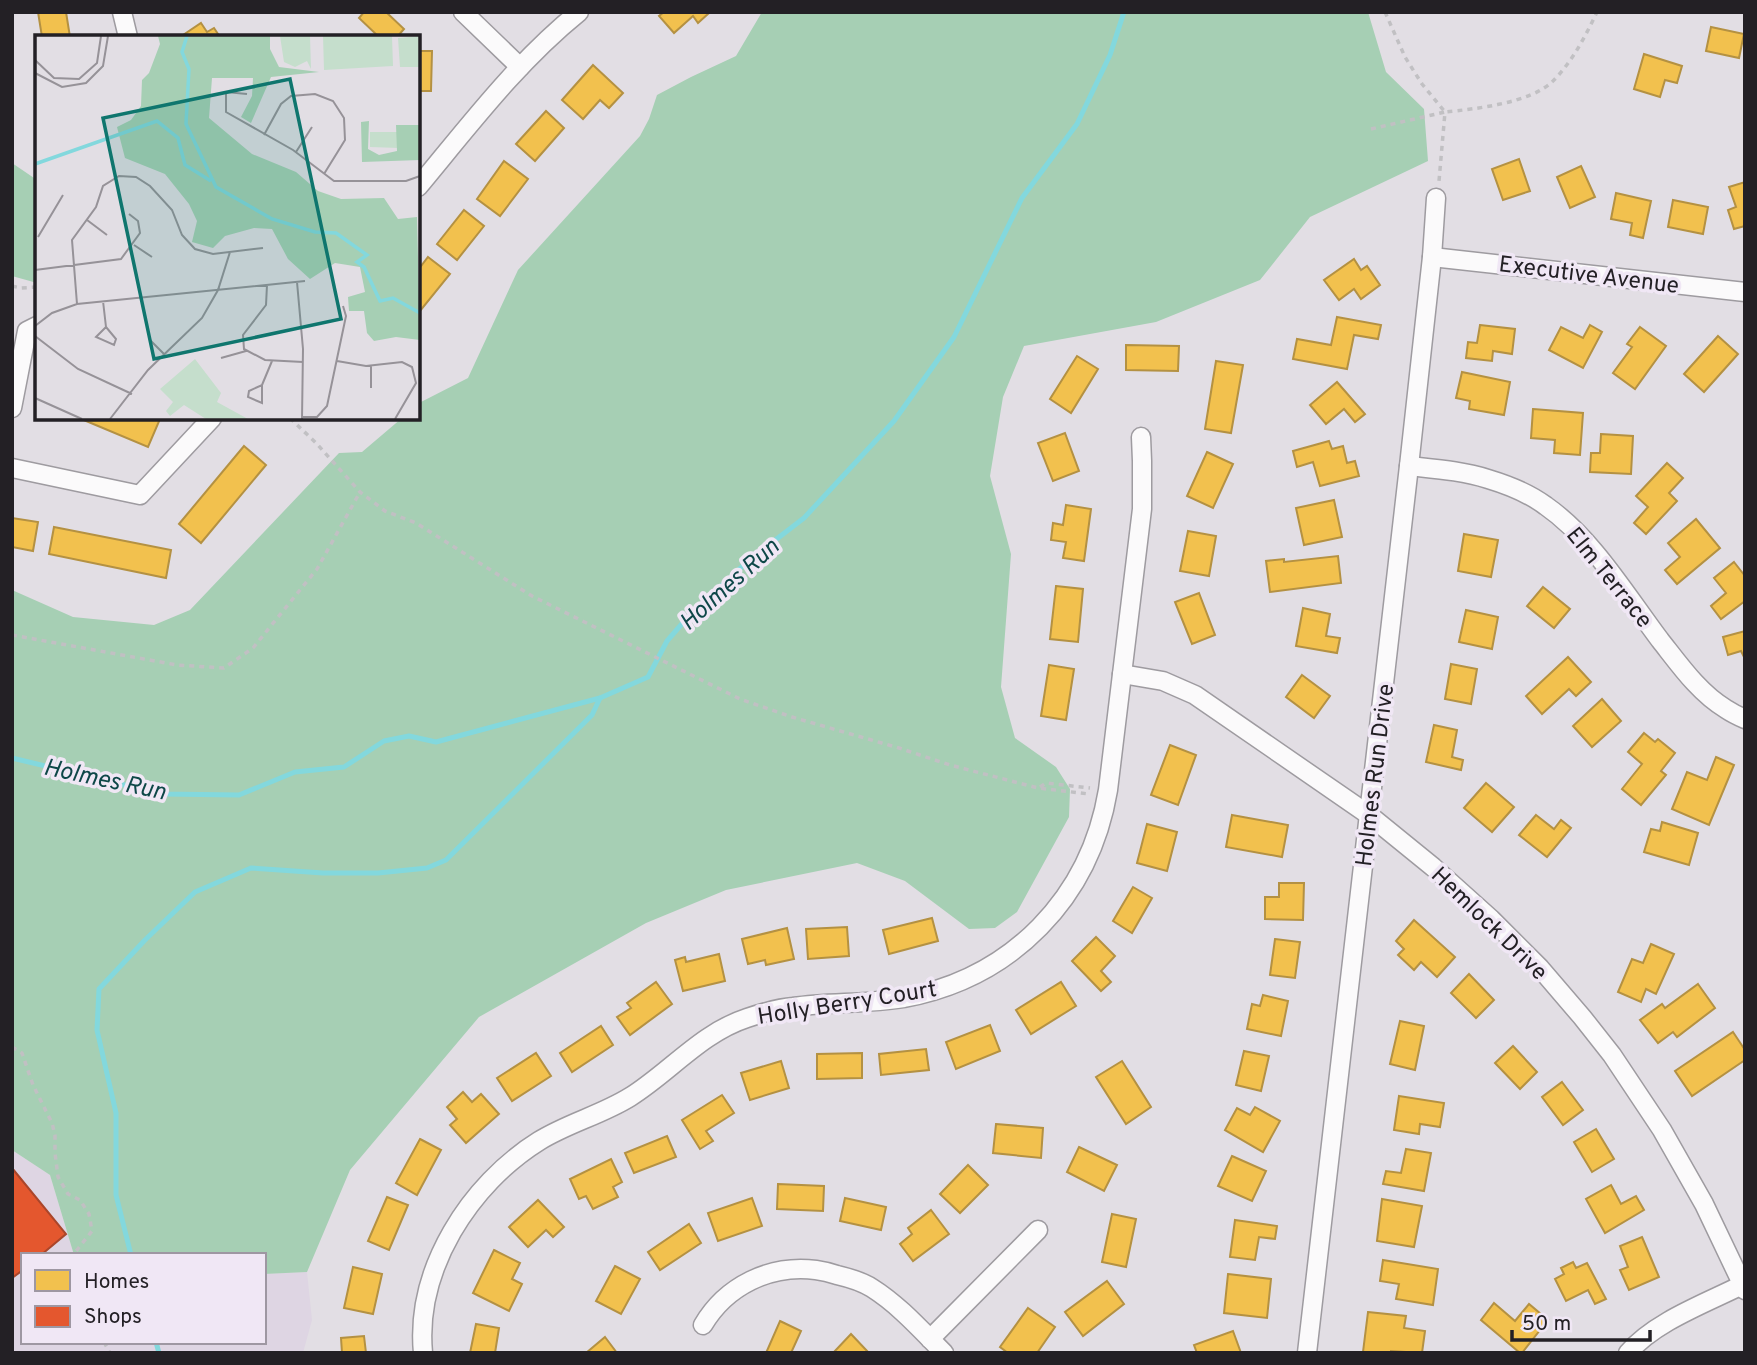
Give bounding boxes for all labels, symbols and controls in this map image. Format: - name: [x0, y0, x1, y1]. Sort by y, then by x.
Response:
- inset map: [35, 35, 420, 420]
- street label: Executive Avenue: [1497, 251, 1681, 302]
- street label: Elm Terrace: [1559, 522, 1658, 635]
- water label: Holmes Run: [674, 533, 787, 638]
- street label: Holmes Run Drive: [1351, 682, 1402, 868]
- water label: Holmes Run: [41, 753, 168, 809]
- street label: Hemlock Drive: [1424, 862, 1553, 988]
- street label: Holly Berry Court: [756, 976, 939, 1033]
- legend: [21, 1253, 266, 1344]
- text: Homes: [84, 1269, 149, 1296]
- scale bar: [1512, 1298, 1650, 1342]
- text: Shops: [84, 1304, 142, 1331]
- text: 50 m: [1522, 1311, 1571, 1338]

